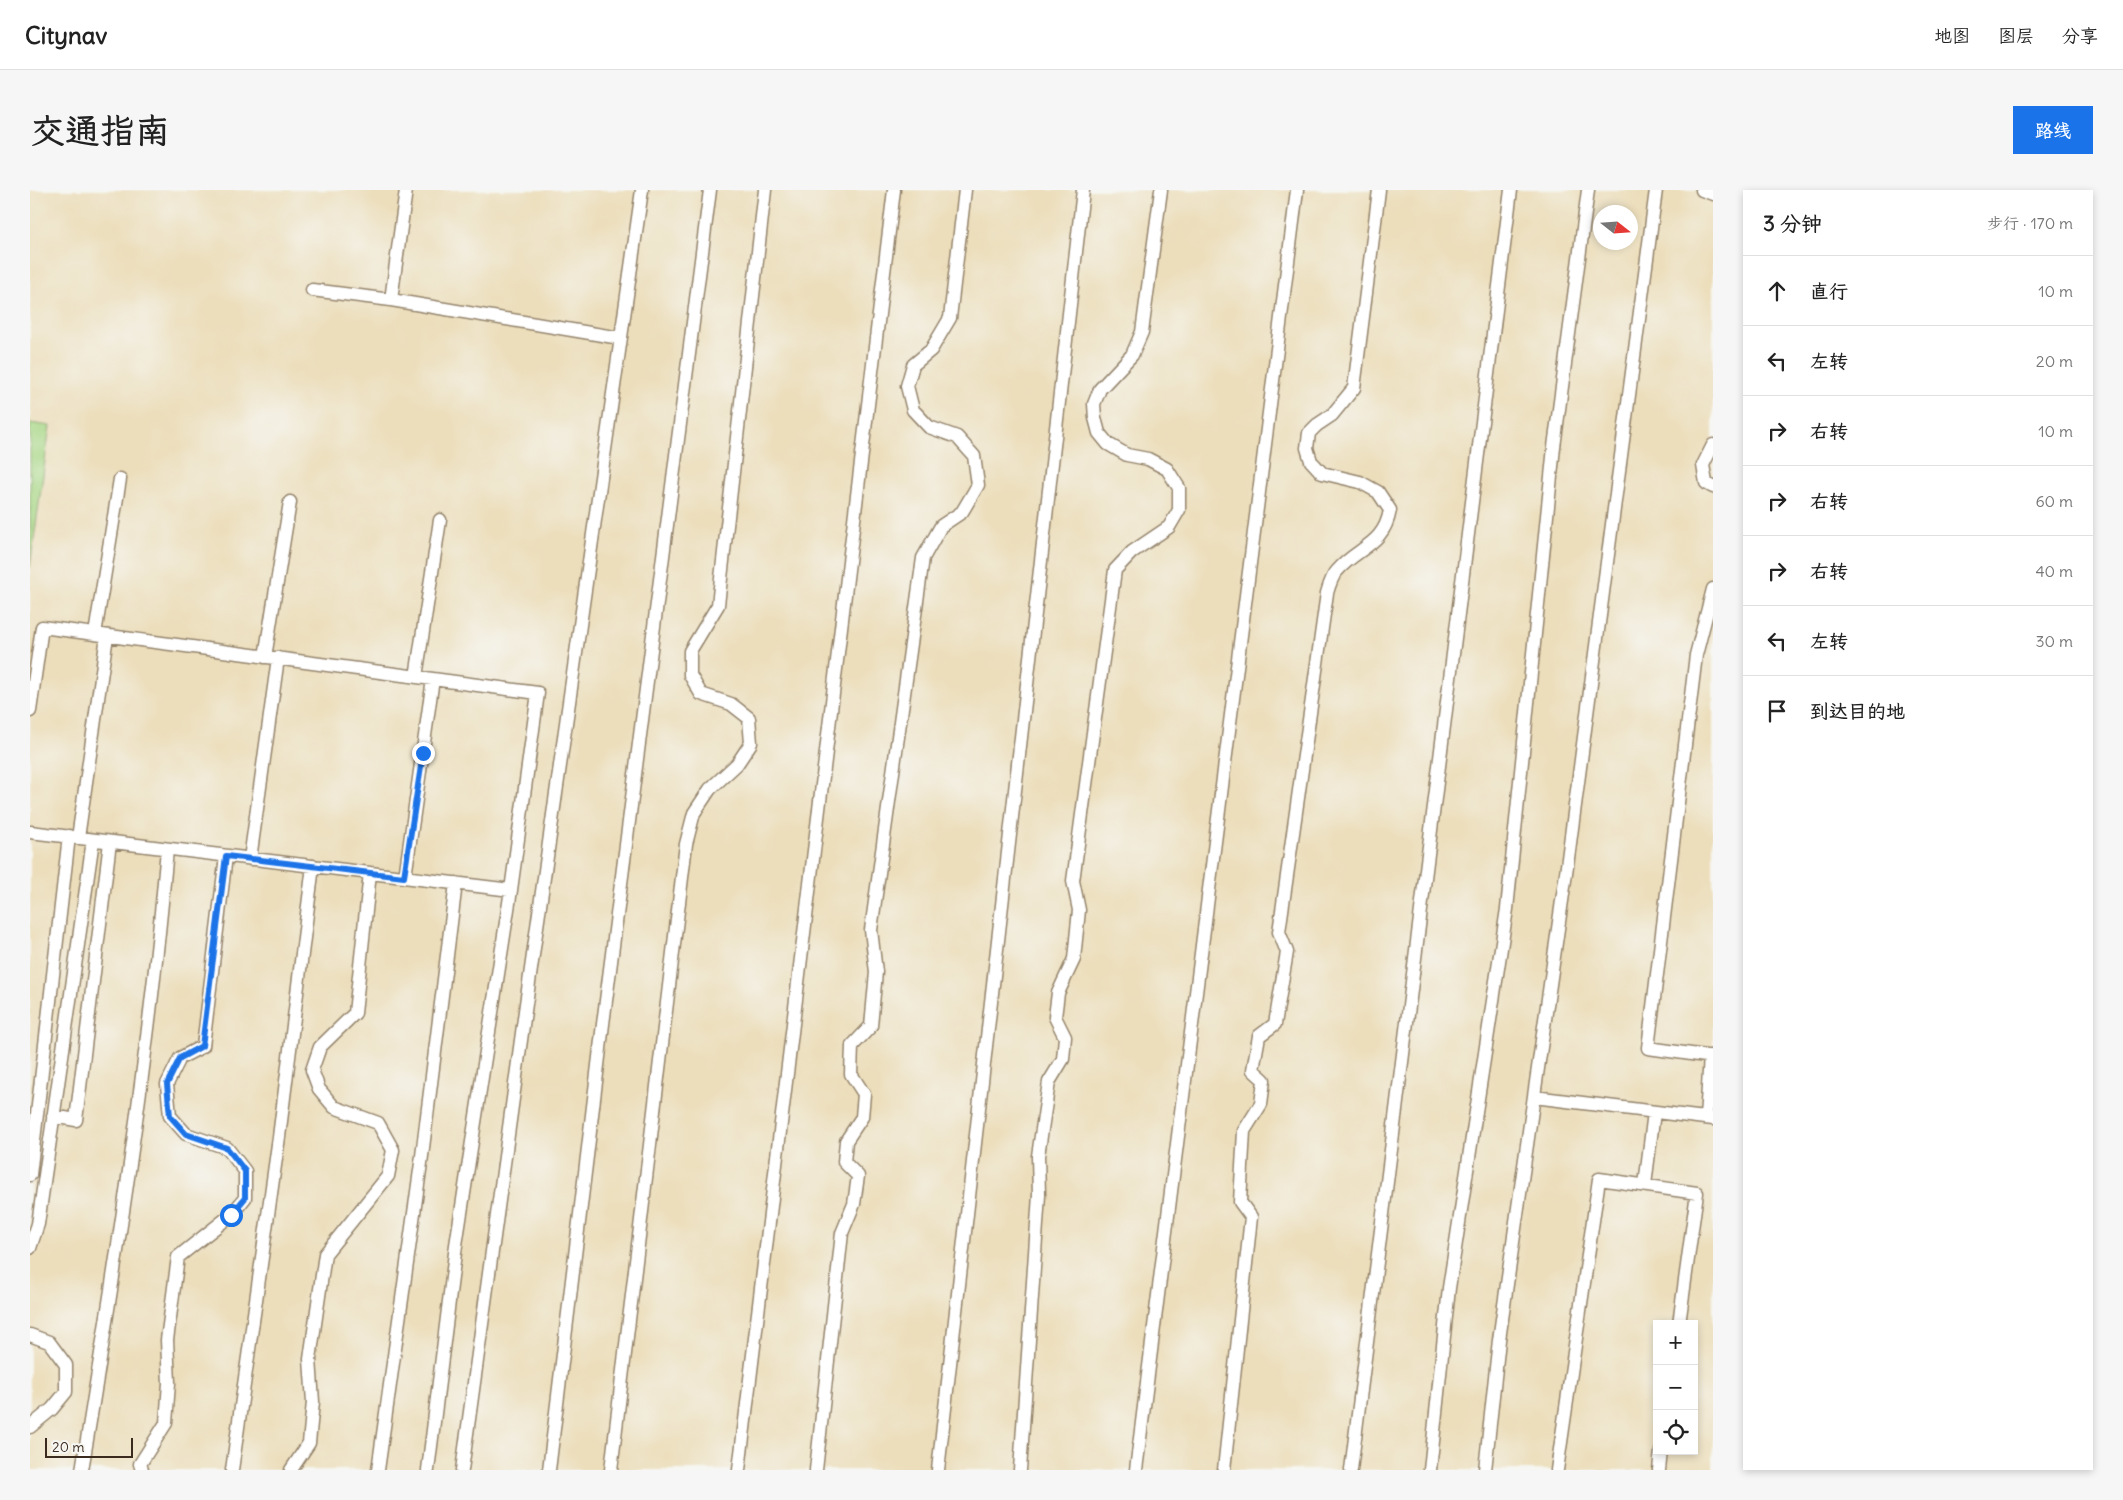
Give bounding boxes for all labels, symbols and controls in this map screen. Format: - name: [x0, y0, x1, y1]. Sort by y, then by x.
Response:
- text: Citynav: [25, 20, 107, 50]
- text: 地图: [1934, 24, 1970, 47]
- text: 图层: [1998, 24, 2034, 47]
- text: 分享: [2062, 24, 2098, 47]
- button: 路线: [2013, 106, 2093, 154]
- text: 交通指南: [30, 108, 170, 152]
- north arrow: [1593, 205, 1638, 250]
- text: 3 分钟: [1763, 210, 1822, 237]
- text: 步行 · 170 m: [1987, 213, 2073, 233]
- icon: ahead: [1763, 277, 1791, 305]
- text: 直行: [1810, 279, 1848, 303]
- text: 10 m: [2038, 281, 2073, 301]
- icon: left: [1763, 347, 1791, 375]
- text: 左转: [1810, 349, 1848, 373]
- text: 20 m: [2036, 351, 2073, 371]
- icon: right: [1763, 417, 1791, 445]
- text: 右转: [1810, 419, 1848, 443]
- text: 10 m: [2038, 421, 2073, 441]
- icon: right: [1763, 487, 1791, 515]
- text: 右转: [1810, 489, 1848, 513]
- text: 60 m: [2035, 491, 2073, 511]
- icon: right: [1763, 557, 1791, 585]
- text: 右转: [1810, 559, 1848, 583]
- text: 40 m: [2035, 561, 2073, 581]
- icon: left: [1763, 627, 1791, 655]
- text: 左转: [1810, 629, 1848, 653]
- text: 30 m: [2036, 631, 2073, 651]
- icon: arrive: [1763, 697, 1791, 725]
- text: 到达目的地: [1810, 699, 1905, 723]
- route end: [412, 742, 435, 765]
- route start: [220, 1204, 243, 1227]
- map controls: [1653, 1320, 1698, 1455]
- button: +: [1653, 1320, 1698, 1365]
- button: −: [1653, 1365, 1698, 1410]
- button: locate: [1653, 1410, 1698, 1455]
- scale bar: [45, 1435, 132, 1458]
- text: 20 m: [52, 1438, 85, 1456]

